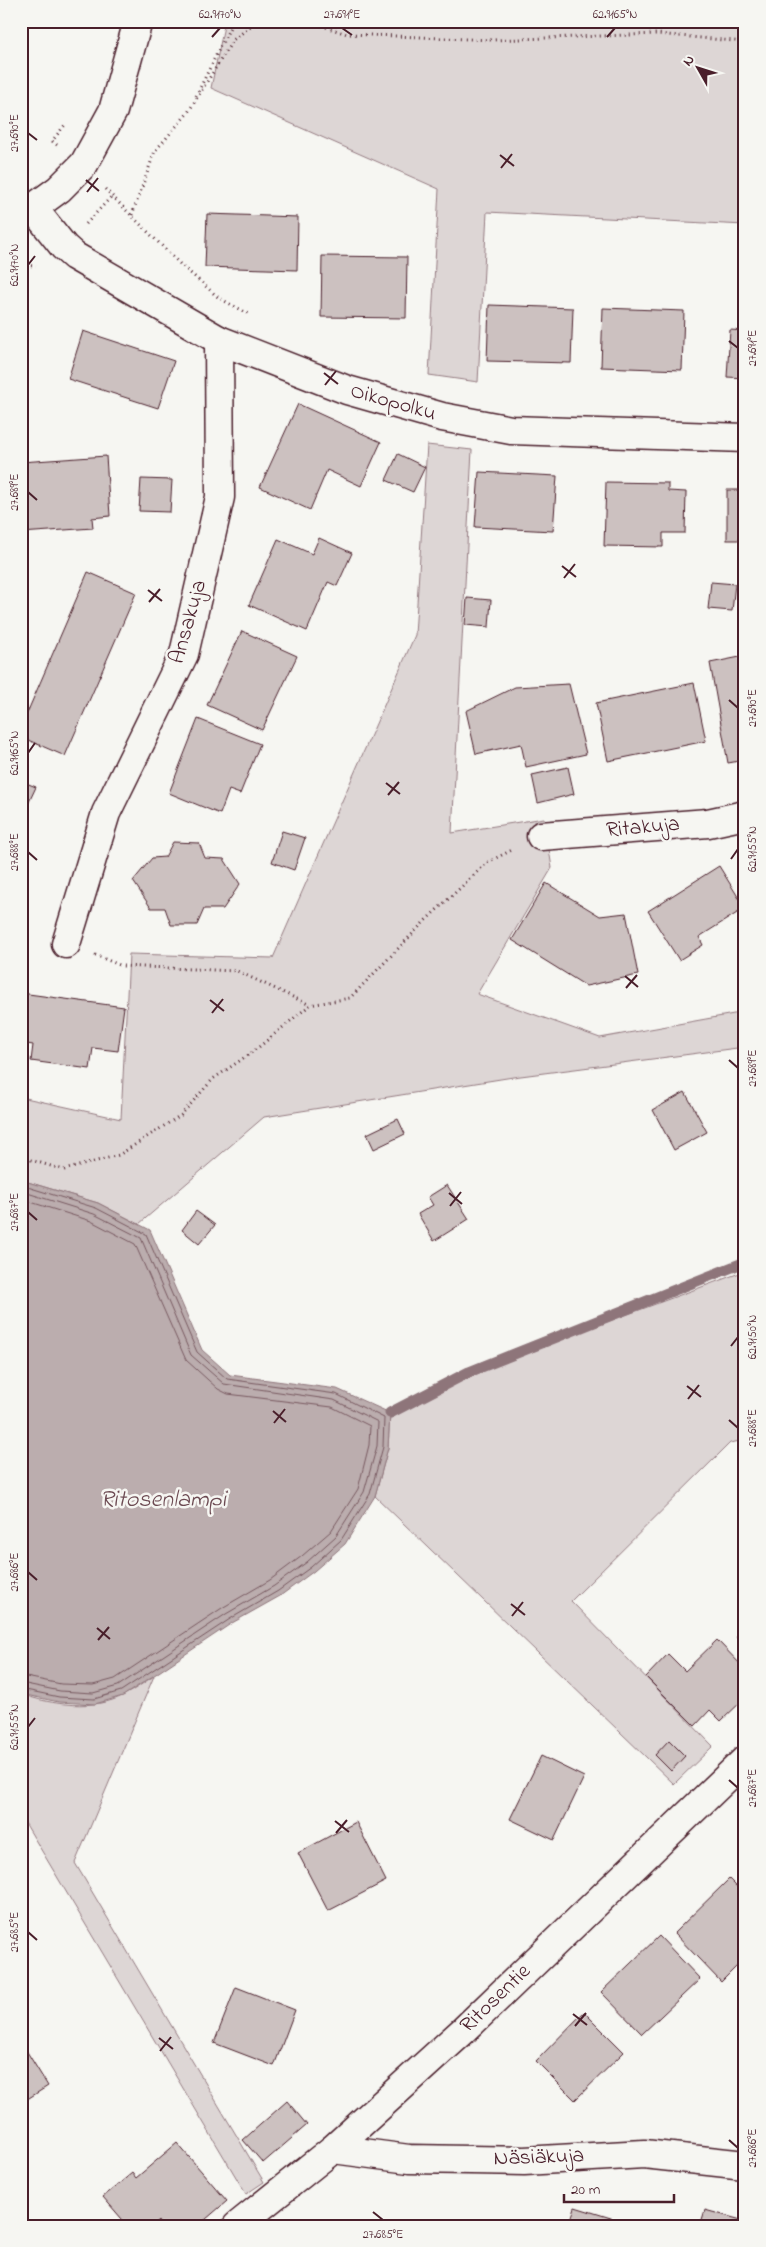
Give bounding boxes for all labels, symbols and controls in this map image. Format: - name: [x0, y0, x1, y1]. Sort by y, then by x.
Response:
- text: 62.9170°N: [199, 6, 241, 24]
- text: 27.691°E: [324, 6, 360, 24]
- text: 62.9165°N: [593, 6, 637, 24]
- north arrow: [674, 42, 724, 92]
- text: N: [678, 50, 700, 71]
- text: 27.690°E: [6, 114, 24, 152]
- text: 62.9170°N: [6, 244, 24, 286]
- text: 27.691°E: [744, 330, 762, 366]
- street label: Oikopolku: [346, 375, 440, 431]
- text: 27.689°E: [6, 473, 24, 511]
- street label: Ansakuja: [162, 576, 216, 668]
- text: 27.690°E: [744, 689, 762, 727]
- text: 62.9165°N: [6, 731, 24, 775]
- street label: Ritakuja: [605, 809, 681, 847]
- text: 62.9155°N: [744, 826, 762, 872]
- text: 27.688°E: [6, 833, 24, 871]
- text: 27.689°E: [744, 1049, 762, 1087]
- text: 27.687°E: [6, 1193, 24, 1231]
- text: 62.9150°N: [744, 1315, 762, 1359]
- text: 27.688°E: [744, 1409, 762, 1447]
- water label: Ritosenlampi: [100, 1483, 229, 1518]
- text: 27.686°E: [6, 1553, 24, 1591]
- text: 62.9155°N: [6, 1704, 24, 1750]
- text: 27.687°E: [744, 1769, 762, 1807]
- text: 27.685°E: [6, 1912, 24, 1952]
- street label: Ritosentie: [453, 1957, 539, 2041]
- text: 27.686°E: [744, 2129, 762, 2167]
- street label: Näsiäkuja: [493, 2140, 585, 2176]
- scale bar: [564, 2172, 674, 2204]
- text: 20 m: [571, 2179, 601, 2201]
- text: 27.685°E: [363, 2226, 403, 2244]

